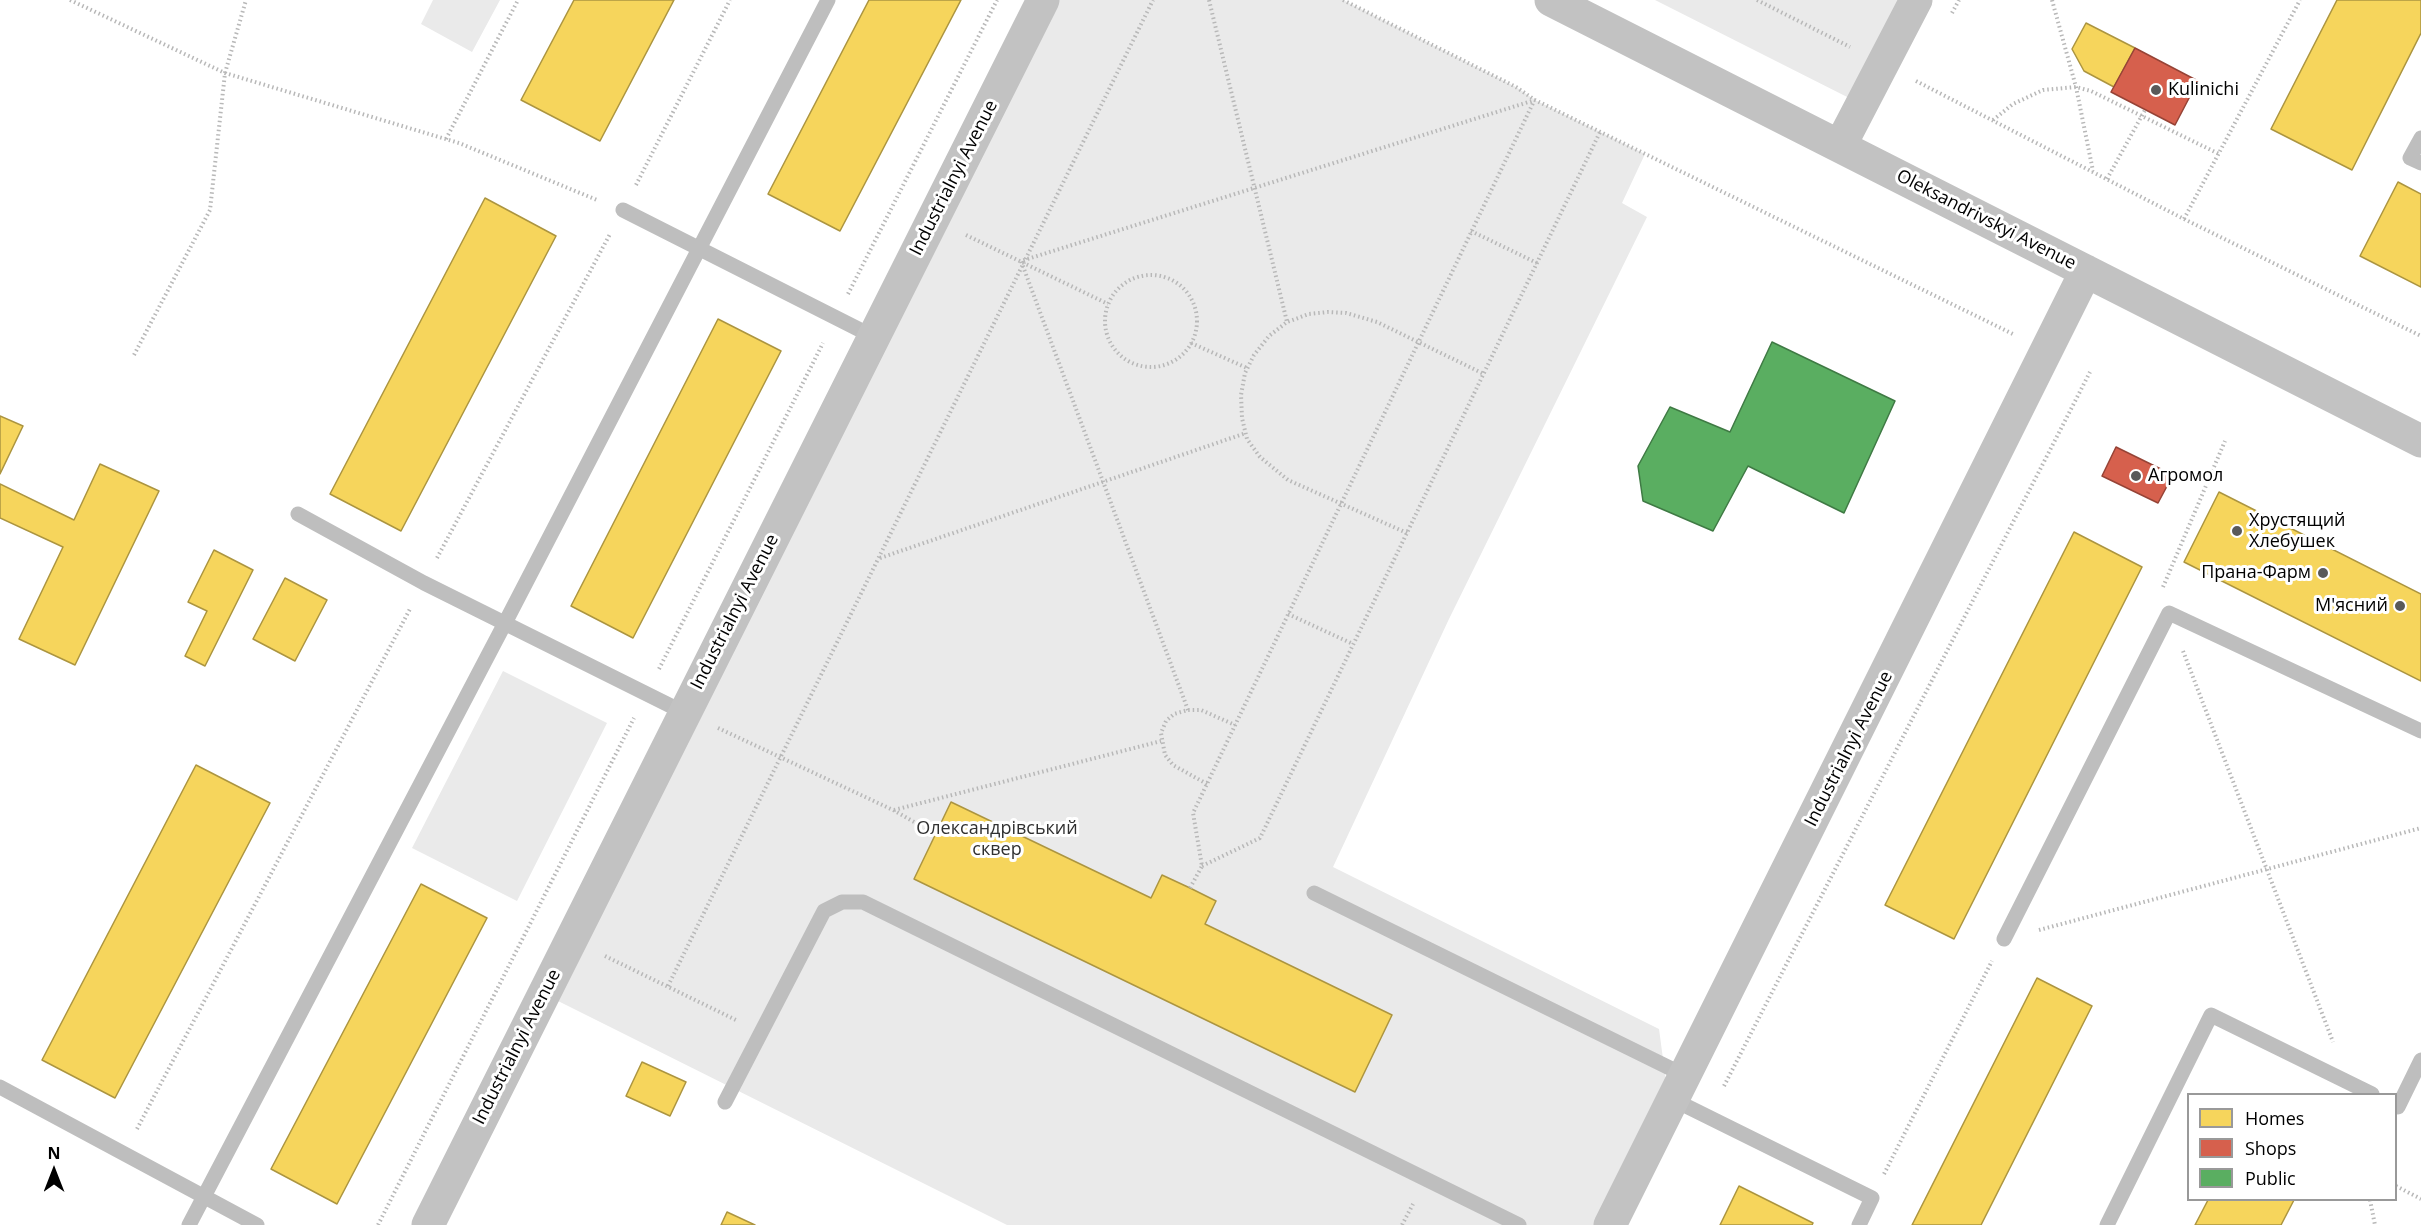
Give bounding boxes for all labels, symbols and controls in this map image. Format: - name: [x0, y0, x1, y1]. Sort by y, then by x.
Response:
- place label: Kulinichi: [2168, 79, 2239, 101]
- marker: Kulinichi: [2149, 83, 2163, 97]
- street label: Industrialnyi Avenue: [905, 97, 1003, 259]
- street label: Oleksandrivskyi Avenue: [1893, 165, 2079, 275]
- place label: Агромол: [2148, 465, 2223, 487]
- marker: Агромол: [2129, 469, 2143, 483]
- place label: Хрустящий Хлебушек: [2249, 510, 2346, 552]
- marker: Хрустящий Хлебушек: [2230, 524, 2244, 538]
- street label: Industrialnyi Avenue: [686, 531, 784, 693]
- place label: Прана-Фарм: [2201, 562, 2311, 584]
- marker: Прана-Фарм: [2316, 566, 2330, 580]
- place label: М'ясний: [2315, 595, 2388, 617]
- marker: М'ясний: [2393, 599, 2407, 613]
- street label: Industrialnyi Avenue: [1800, 668, 1898, 830]
- park label: Олександрівський сквер: [916, 818, 1078, 860]
- street label: Industrialnyi Avenue: [468, 966, 566, 1128]
- legend: [2187, 1093, 2397, 1201]
- text: Homes: [2245, 1106, 2304, 1130]
- text: Shops: [2245, 1136, 2296, 1160]
- north arrow: [24, 1141, 84, 1201]
- text: N: [47, 1142, 61, 1164]
- text: Public: [2245, 1166, 2296, 1190]

